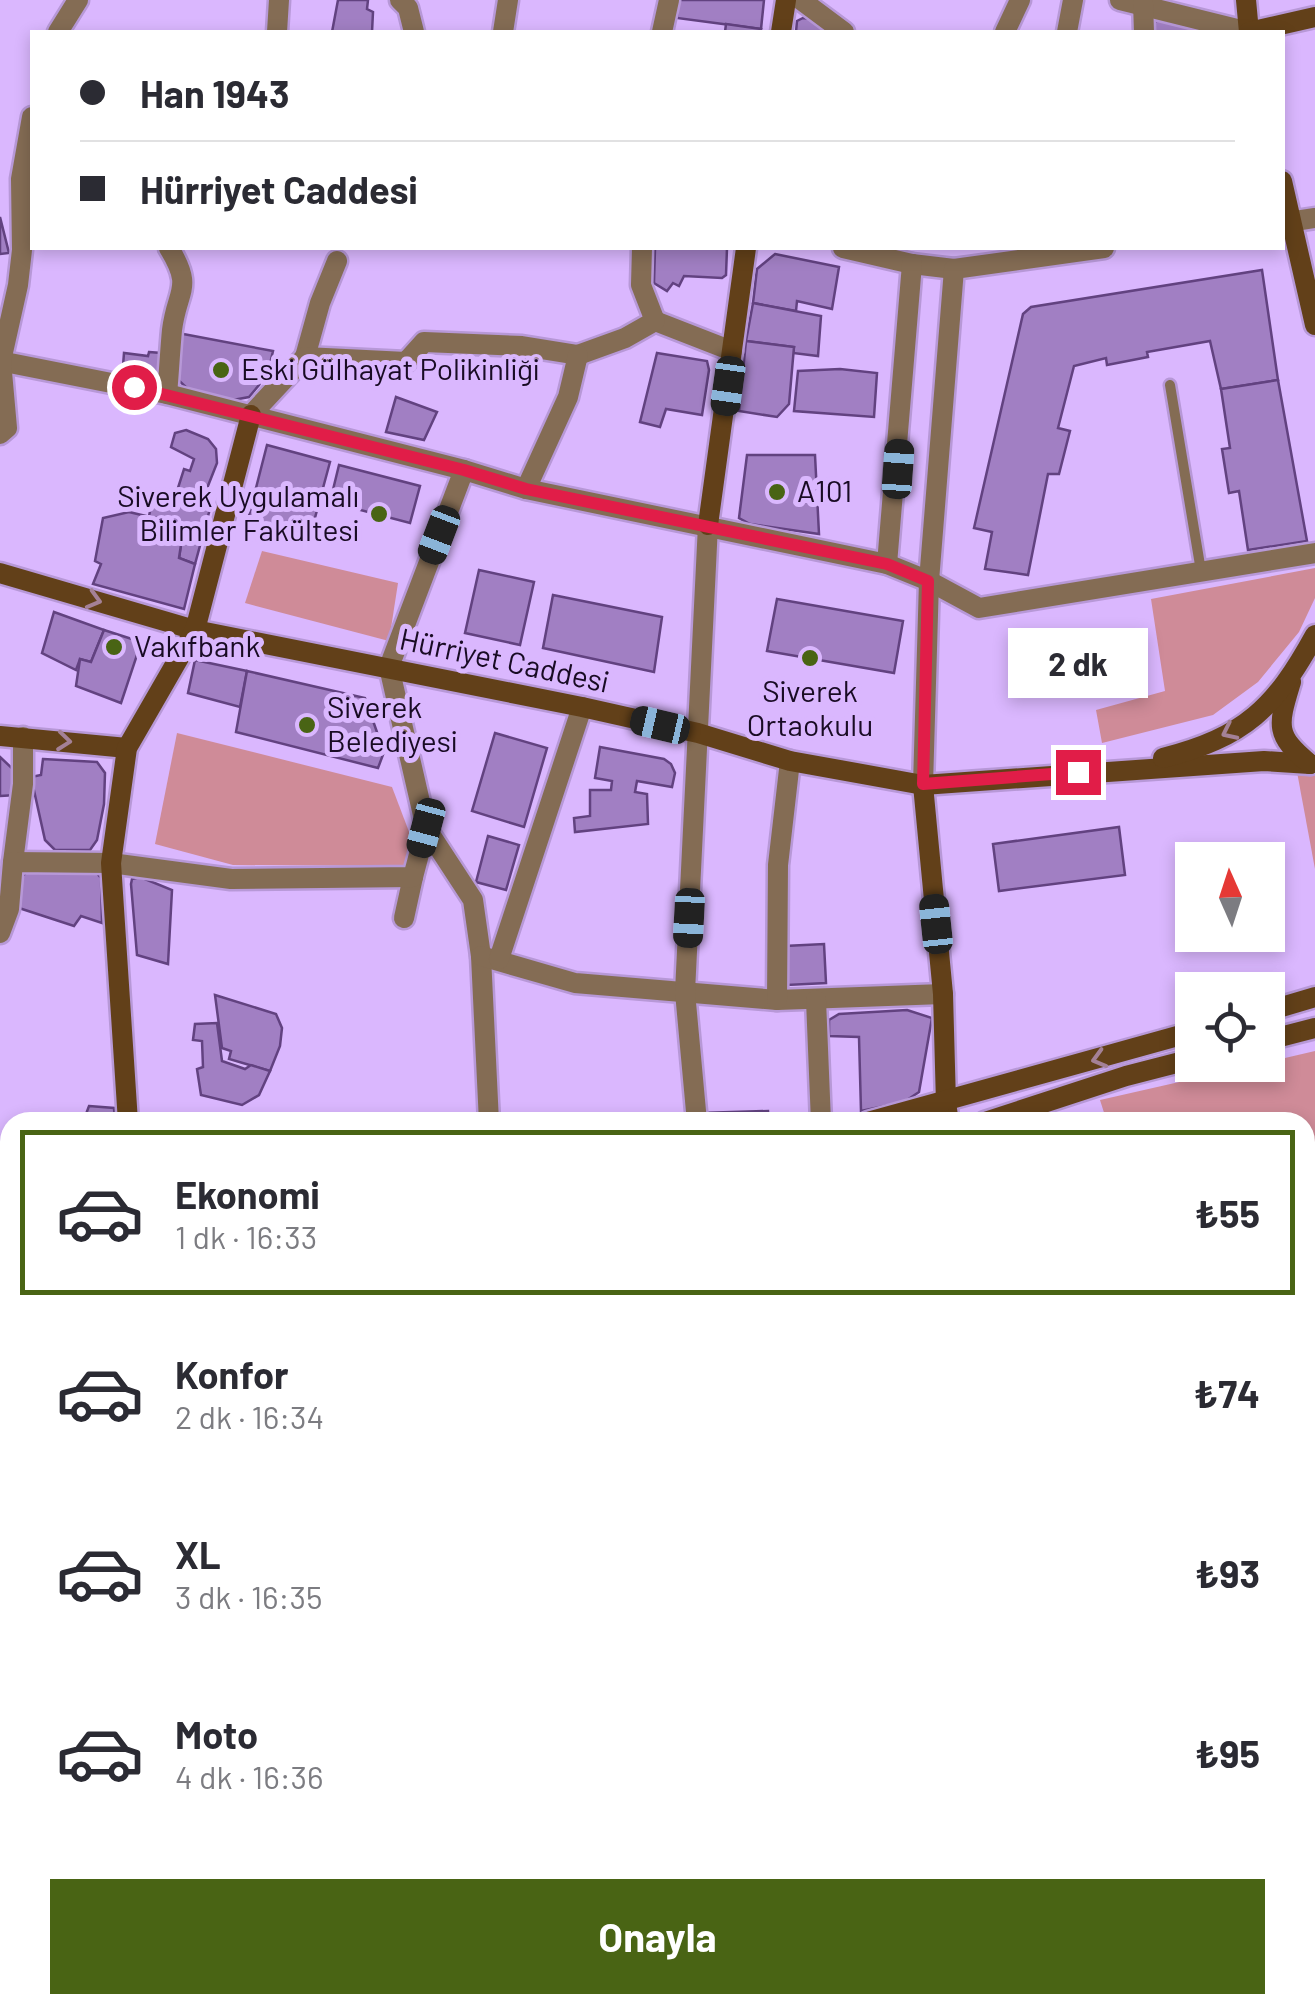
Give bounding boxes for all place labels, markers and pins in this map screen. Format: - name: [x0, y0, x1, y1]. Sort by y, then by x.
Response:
- place label: Eski Gülhayat Polikinliği: [241, 350, 539, 386]
- marker: Eski Gülhayat Polikinliği: [210, 359, 232, 381]
- place label: A101: [797, 472, 852, 508]
- place label: Siverek Uygulamalı Bilimler Fakültesi: [117, 477, 359, 547]
- marker: A101: [766, 481, 788, 503]
- marker: Siverek Uygulamalı Bilimler Fakültesi: [368, 503, 390, 525]
- place label: Vakıfbank: [134, 627, 261, 663]
- marker: Vakıfbank: [103, 636, 125, 658]
- marker: Siverek Ortaokulu: [799, 647, 821, 669]
- place label: Siverek Ortaokulu: [747, 672, 873, 742]
- place label: Siverek Belediyesi: [327, 688, 457, 758]
- marker: Siverek Belediyesi: [296, 714, 318, 736]

